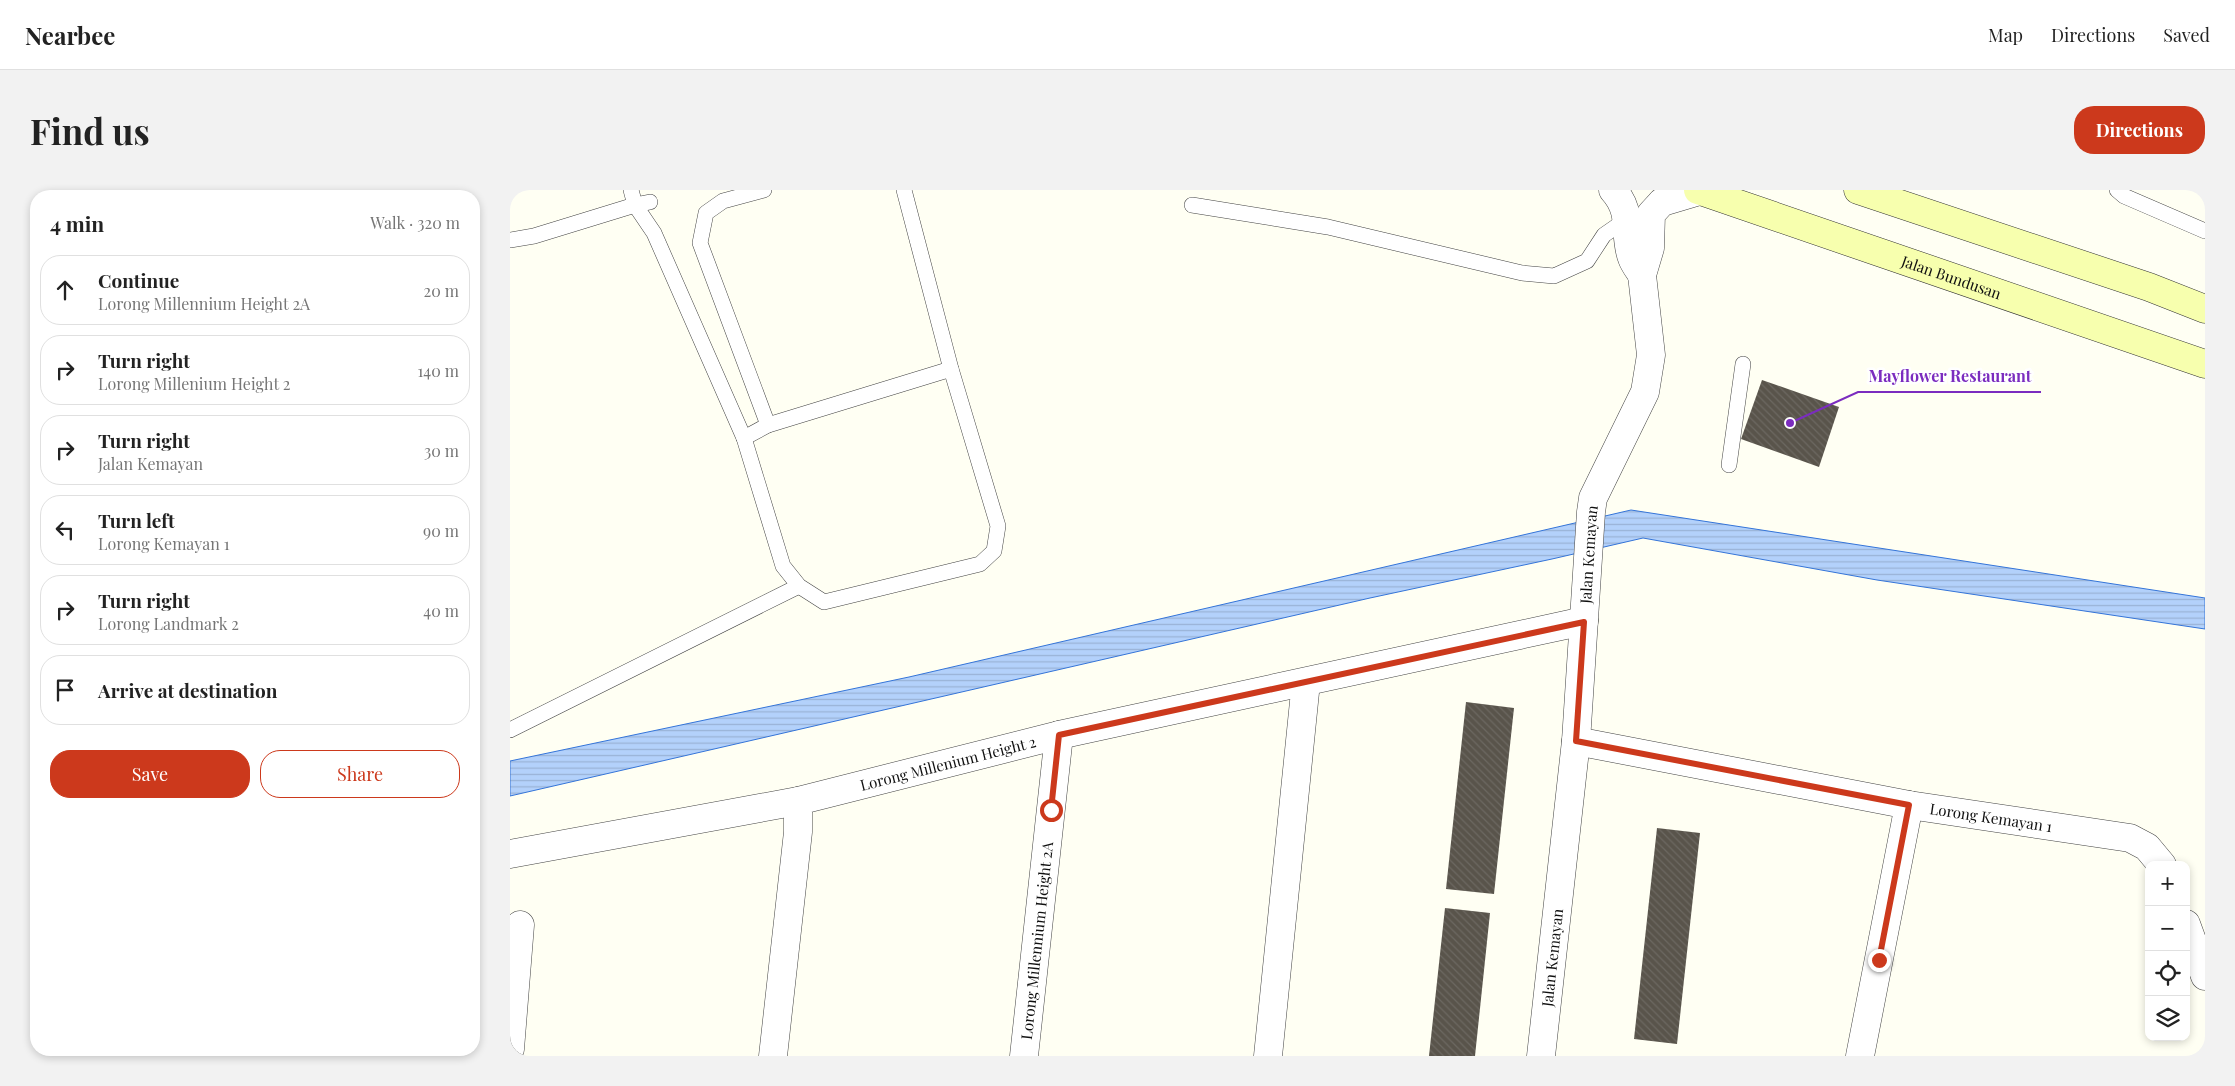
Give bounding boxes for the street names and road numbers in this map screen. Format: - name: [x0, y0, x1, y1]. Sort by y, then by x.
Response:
- street label: Jalan Bundusan: [1898, 250, 2004, 303]
- street label: Jalan Kemayan: [1575, 504, 1602, 605]
- street label: Lorong Millenium Height 2: [858, 731, 1038, 795]
- street label: Lorong Kemayan 1: [1928, 798, 2054, 836]
- street label: Lorong Millennium Height 2A: [1016, 840, 1057, 1041]
- street label: Jalan Kemayan: [1536, 907, 1567, 1009]

